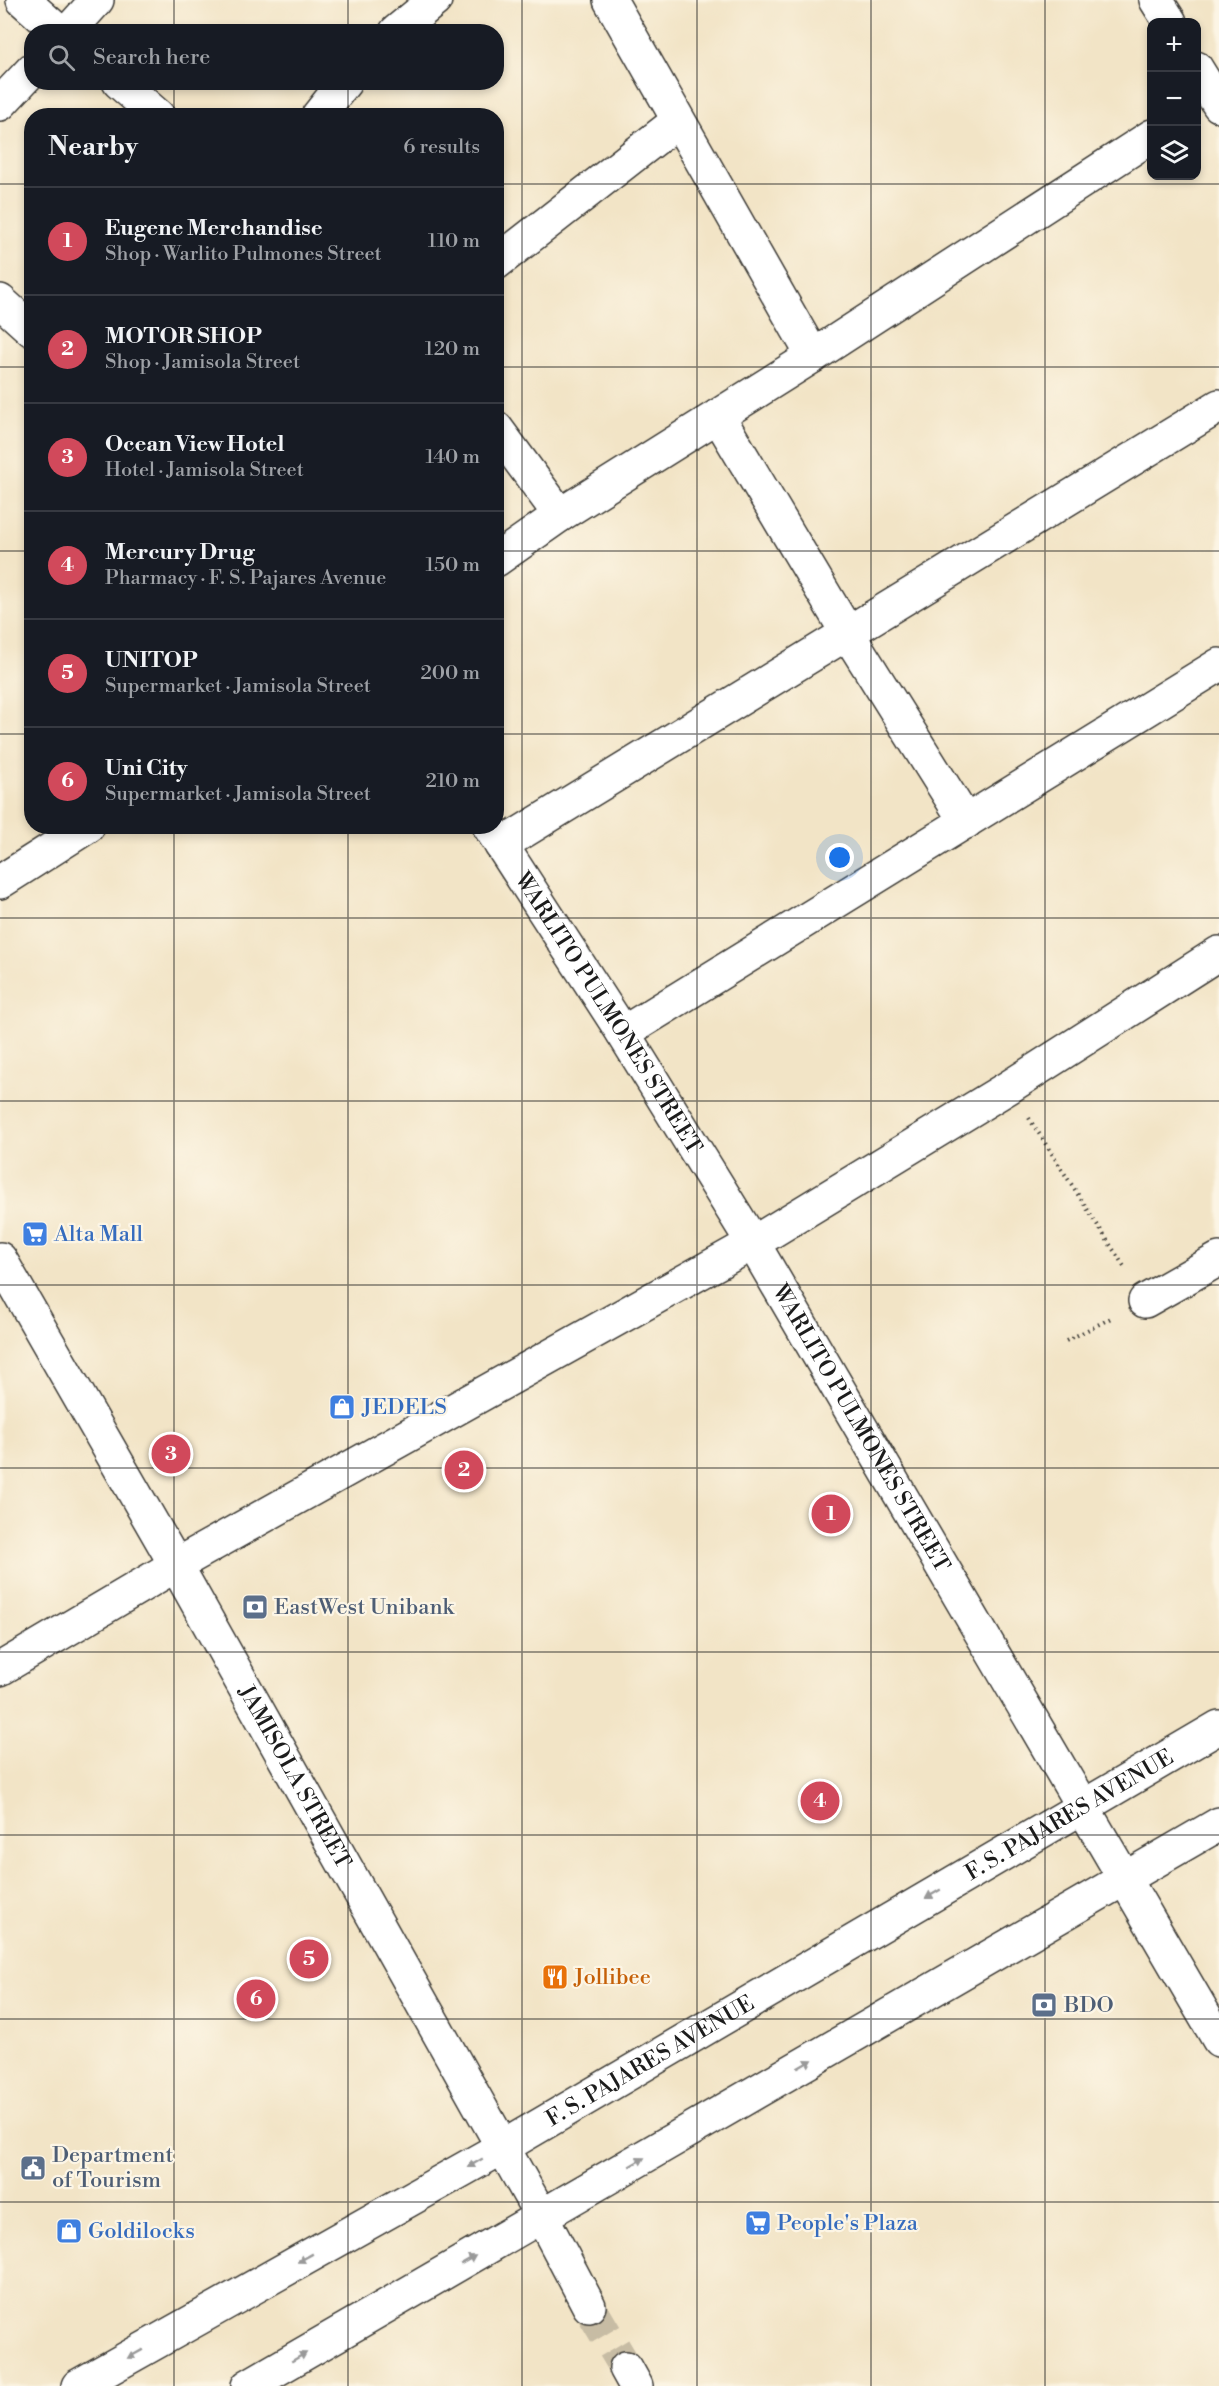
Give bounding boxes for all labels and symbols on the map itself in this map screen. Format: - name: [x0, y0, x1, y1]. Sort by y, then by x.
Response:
- your location: [825, 843, 854, 872]
- street label: WARLITO PULMONES STREET: [509, 866, 708, 1159]
- supermarket icon: Alta Mall: [20, 1219, 50, 1249]
- place label: Alta Mall: [53, 1221, 144, 1248]
- street label: WARLITO PULMONES STREET: [766, 1279, 956, 1577]
- shop icon: JEDELS: [327, 1392, 357, 1422]
- place label: JEDELS: [361, 1394, 447, 1421]
- pin: 3: [152, 1432, 190, 1476]
- pin: 2: [444, 1448, 484, 1492]
- pin: 1: [812, 1492, 850, 1537]
- bank icon: EastWest Unibank: [240, 1592, 270, 1622]
- place label: EastWest Unibank: [274, 1594, 456, 1621]
- street label: JAMISOLA STREET: [232, 1680, 357, 1873]
- street label: F. S. PAJARES AVENUE: [960, 1743, 1178, 1886]
- pin: 4: [800, 1778, 840, 1824]
- one-way arrow: [924, 1889, 941, 1899]
- pin: 5: [290, 1936, 328, 1982]
- restaurant icon: Jollibee: [540, 1962, 570, 1992]
- place label: Jollibee: [573, 1964, 651, 1991]
- pin: 6: [236, 1976, 276, 2022]
- street label: F. S. PAJARES AVENUE: [541, 1989, 759, 2132]
- bank icon: BDO: [1029, 1990, 1059, 2020]
- place label: BDO: [1063, 1992, 1114, 2019]
- one-way arrow: [797, 2059, 814, 2069]
- place label: Department of Tourism: [52, 2142, 173, 2194]
- public building icon: Department of Tourism: [18, 2153, 48, 2183]
- one-way arrow: [467, 2157, 483, 2168]
- one-way arrow: [629, 2157, 646, 2167]
- supermarket icon: People's Plaza: [743, 2208, 773, 2238]
- place label: People's Plaza: [777, 2210, 919, 2237]
- shop icon: Goldilocks: [54, 2216, 84, 2246]
- place label: Goldilocks: [88, 2218, 195, 2245]
- one-way arrow: [297, 2253, 313, 2264]
- one-way arrow: [460, 2254, 476, 2265]
- one-way arrow: [126, 2349, 143, 2359]
- one-way arrow: [291, 2352, 308, 2362]

